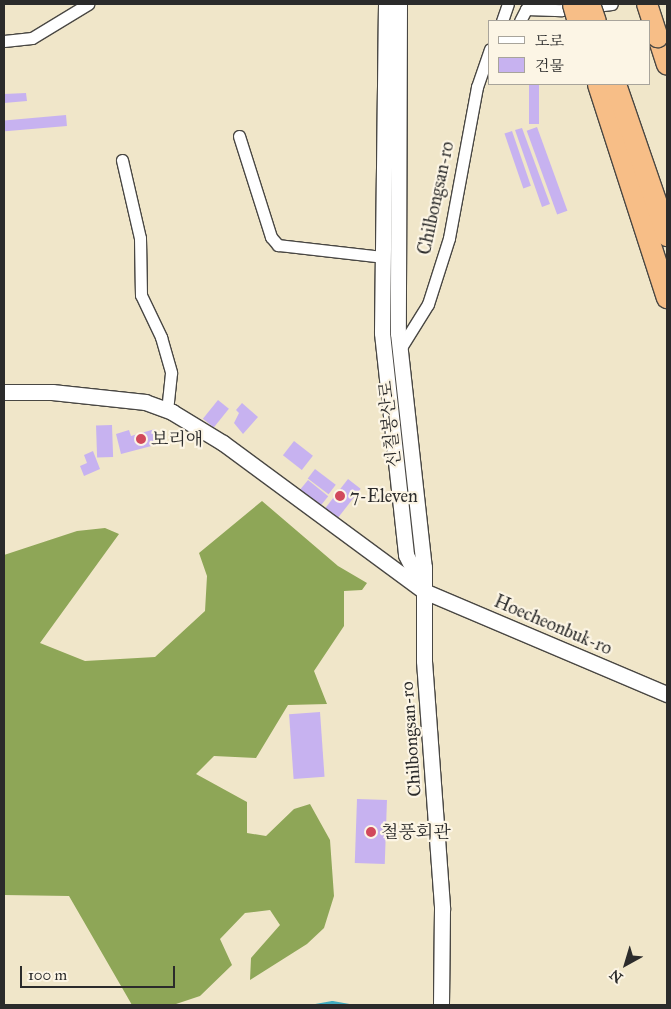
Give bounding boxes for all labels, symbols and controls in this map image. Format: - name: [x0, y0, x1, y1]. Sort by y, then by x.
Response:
- legend: [488, 20, 651, 85]
- text: 도로: [535, 32, 564, 50]
- text: 건물: [535, 57, 564, 75]
- street label: Chilbongsan-ro: [413, 139, 459, 257]
- street label: 신칠봉산로: [375, 380, 405, 468]
- place label: 보리애: [151, 428, 203, 450]
- marker: 보리애: [135, 433, 147, 445]
- place label: 7-Eleven: [350, 485, 418, 507]
- marker: 7-Eleven: [334, 490, 346, 502]
- street label: Hoecheonbuk-ro: [491, 590, 615, 660]
- street label: Chilbongsan-ro: [396, 681, 426, 797]
- place label: 철풍회관: [381, 821, 451, 843]
- marker: 철풍회관: [365, 826, 377, 838]
- north arrow: [601, 939, 651, 989]
- scale bar: [22, 956, 178, 988]
- text: 100 m: [28, 966, 67, 984]
- text: N: [606, 966, 626, 986]

